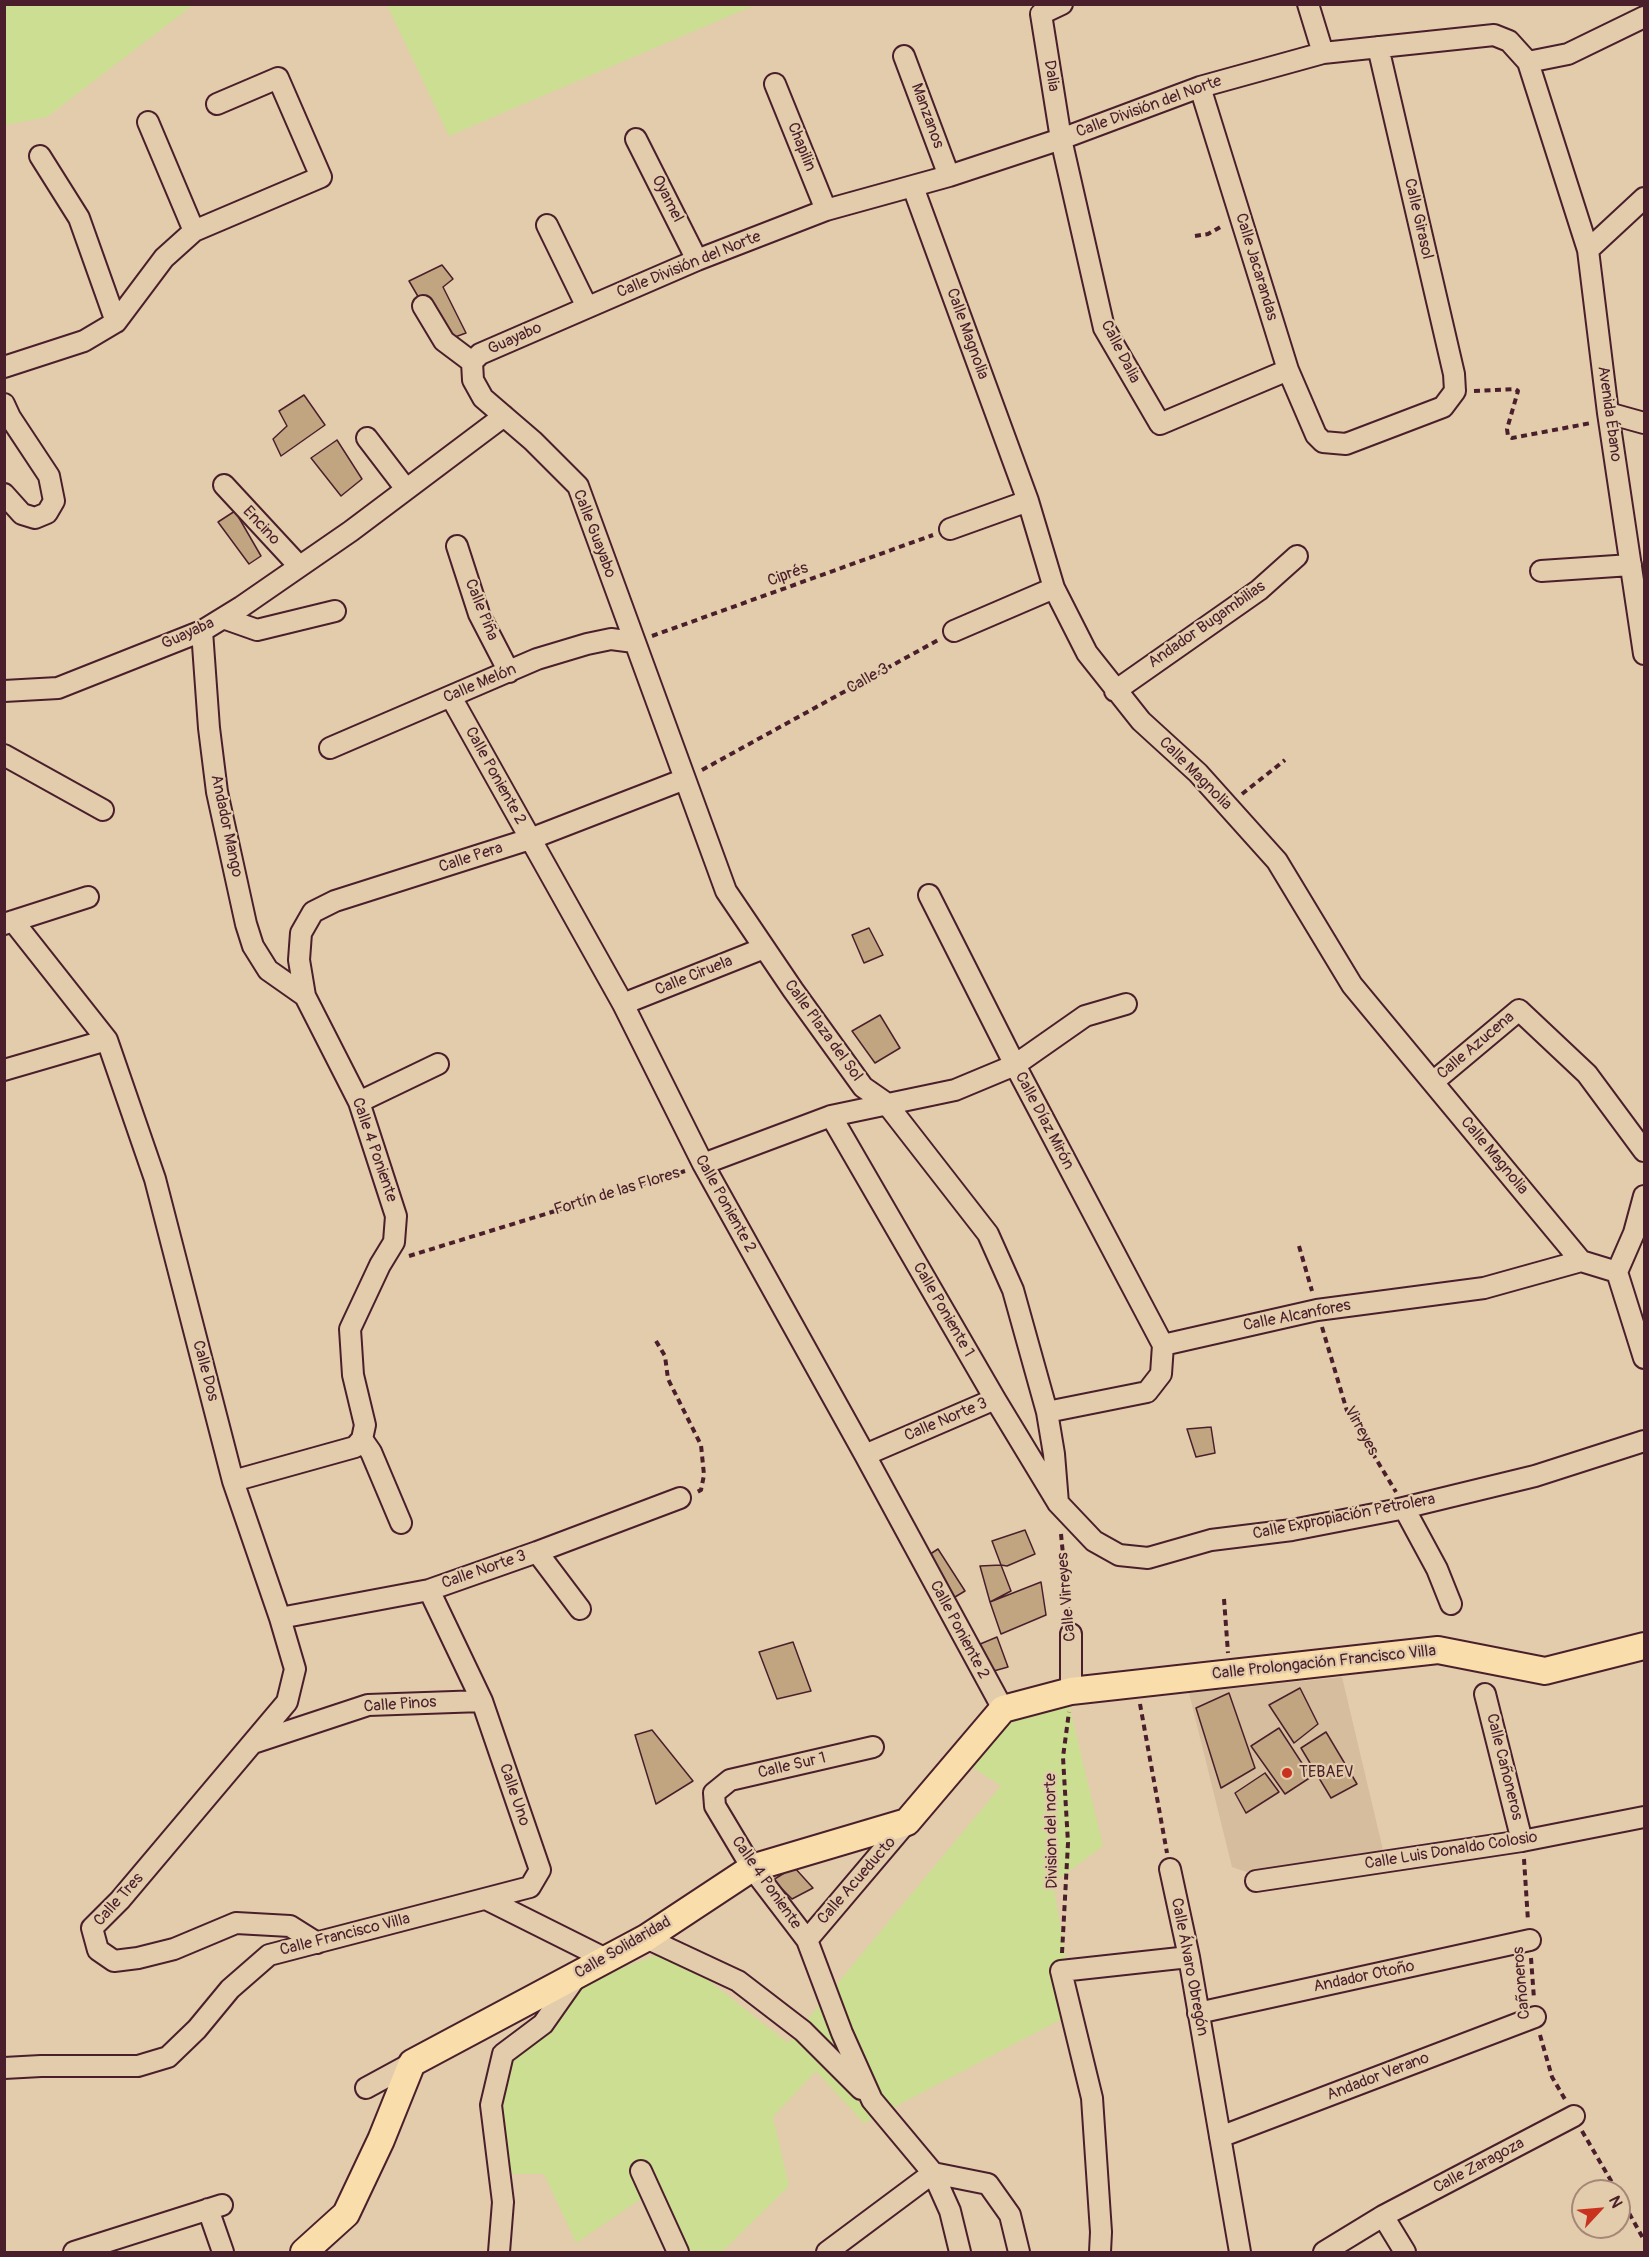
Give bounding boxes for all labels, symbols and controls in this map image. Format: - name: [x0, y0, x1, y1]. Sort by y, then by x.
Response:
- street label: Dalia: [1039, 59, 1063, 93]
- street label: Calle División del Norte: [1074, 72, 1224, 142]
- street label: Manzanos: [906, 81, 948, 151]
- street label: Chapilin: [783, 120, 819, 174]
- street label: Oyamel: [647, 172, 687, 226]
- street label: Calle Girasol: [1399, 177, 1437, 261]
- street label: Calle Jacarandas: [1231, 211, 1281, 323]
- street label: Calle División del Norte: [614, 227, 764, 303]
- street label: Calle Magnolia: [942, 286, 992, 382]
- street label: Calle Dalia: [1096, 317, 1144, 387]
- street label: Guayabo: [485, 319, 545, 359]
- street label: Avenida Ébano: [1593, 365, 1625, 463]
- street label: Calle Guayabo: [568, 487, 620, 581]
- street label: Encino: [238, 503, 284, 549]
- street label: Ciprés: [765, 559, 811, 591]
- street label: Calle Piña: [460, 576, 502, 644]
- street label: Andador Bugambilias: [1145, 577, 1269, 673]
- street label: Guayaba: [159, 614, 217, 654]
- street label: Calle Melón: [441, 660, 519, 708]
- street label: Calle 3: [844, 660, 892, 698]
- street label: Calle Poniente 2: [460, 724, 530, 828]
- street label: Calle Magnolia: [1154, 733, 1236, 815]
- street label: Andador Mango: [206, 773, 246, 879]
- street label: Calle Pera: [437, 839, 505, 877]
- street label: Calle Ciruela: [652, 952, 736, 1000]
- street label: Calle Plaza del Sol: [780, 977, 866, 1085]
- street label: Calle Azucena: [1433, 1008, 1519, 1084]
- street label: Calle Díaz Mirón: [1010, 1069, 1078, 1173]
- street label: Calle 4 Poniente: [347, 1095, 401, 1205]
- street label: Calle Magnolia: [1456, 1113, 1532, 1199]
- street label: Calle Poniente 2: [690, 1152, 760, 1256]
- street label: Fortín de las Flores: [552, 1164, 682, 1220]
- street label: Calle Poniente 1: [908, 1259, 978, 1361]
- street label: Calle Alcanfores: [1242, 1296, 1352, 1336]
- street label: Calle Dos: [188, 1339, 222, 1403]
- street label: Calle Norte 3: [902, 1394, 990, 1446]
- street label: Virreyes: [1340, 1403, 1382, 1459]
- street label: Calle Expropiación Petrolera: [1251, 1490, 1437, 1544]
- street label: Calle Norte 3: [439, 1547, 529, 1593]
- street label: Calle Virreyes: [1054, 1552, 1080, 1642]
- street label: Calle Poniente 2: [925, 1578, 993, 1682]
- street label: Calle Prolongación Francisco Villa: [1211, 1642, 1437, 1684]
- street label: Calle Pinos: [363, 1693, 437, 1717]
- street label: Calle Cañoneros: [1481, 1712, 1527, 1822]
- street label: Calle Sur 1: [756, 1749, 828, 1783]
- street label: Calle Uno: [494, 1761, 534, 1829]
- place label: TEBAEV: [1299, 1763, 1354, 1783]
- marker: TEBAEV: [1280, 1766, 1294, 1780]
- street label: Division del norte: [1041, 1773, 1063, 1889]
- street label: Calle Luis Donaldo Colosio: [1363, 1828, 1539, 1874]
- street label: Calle 4 Poniente: [727, 1833, 805, 1933]
- street label: Calle Acueducto: [814, 1833, 900, 1929]
- street label: Calle Tres: [90, 1869, 148, 1931]
- street label: Calle Álvaro Obregón: [1166, 1896, 1212, 2038]
- street label: Calle Francisco Villa: [278, 1910, 412, 1960]
- street label: Calle Solidaridad: [572, 1913, 674, 1983]
- street label: Cañoneros: [1509, 1946, 1535, 2020]
- street label: Andador Otoño: [1312, 1957, 1416, 1997]
- street label: Andador Verano: [1324, 2049, 1432, 2105]
- street label: Calle Zaragoza: [1430, 2134, 1528, 2198]
- north arrow: [1571, 2179, 1631, 2239]
- text: N: [1604, 2193, 1627, 2211]

